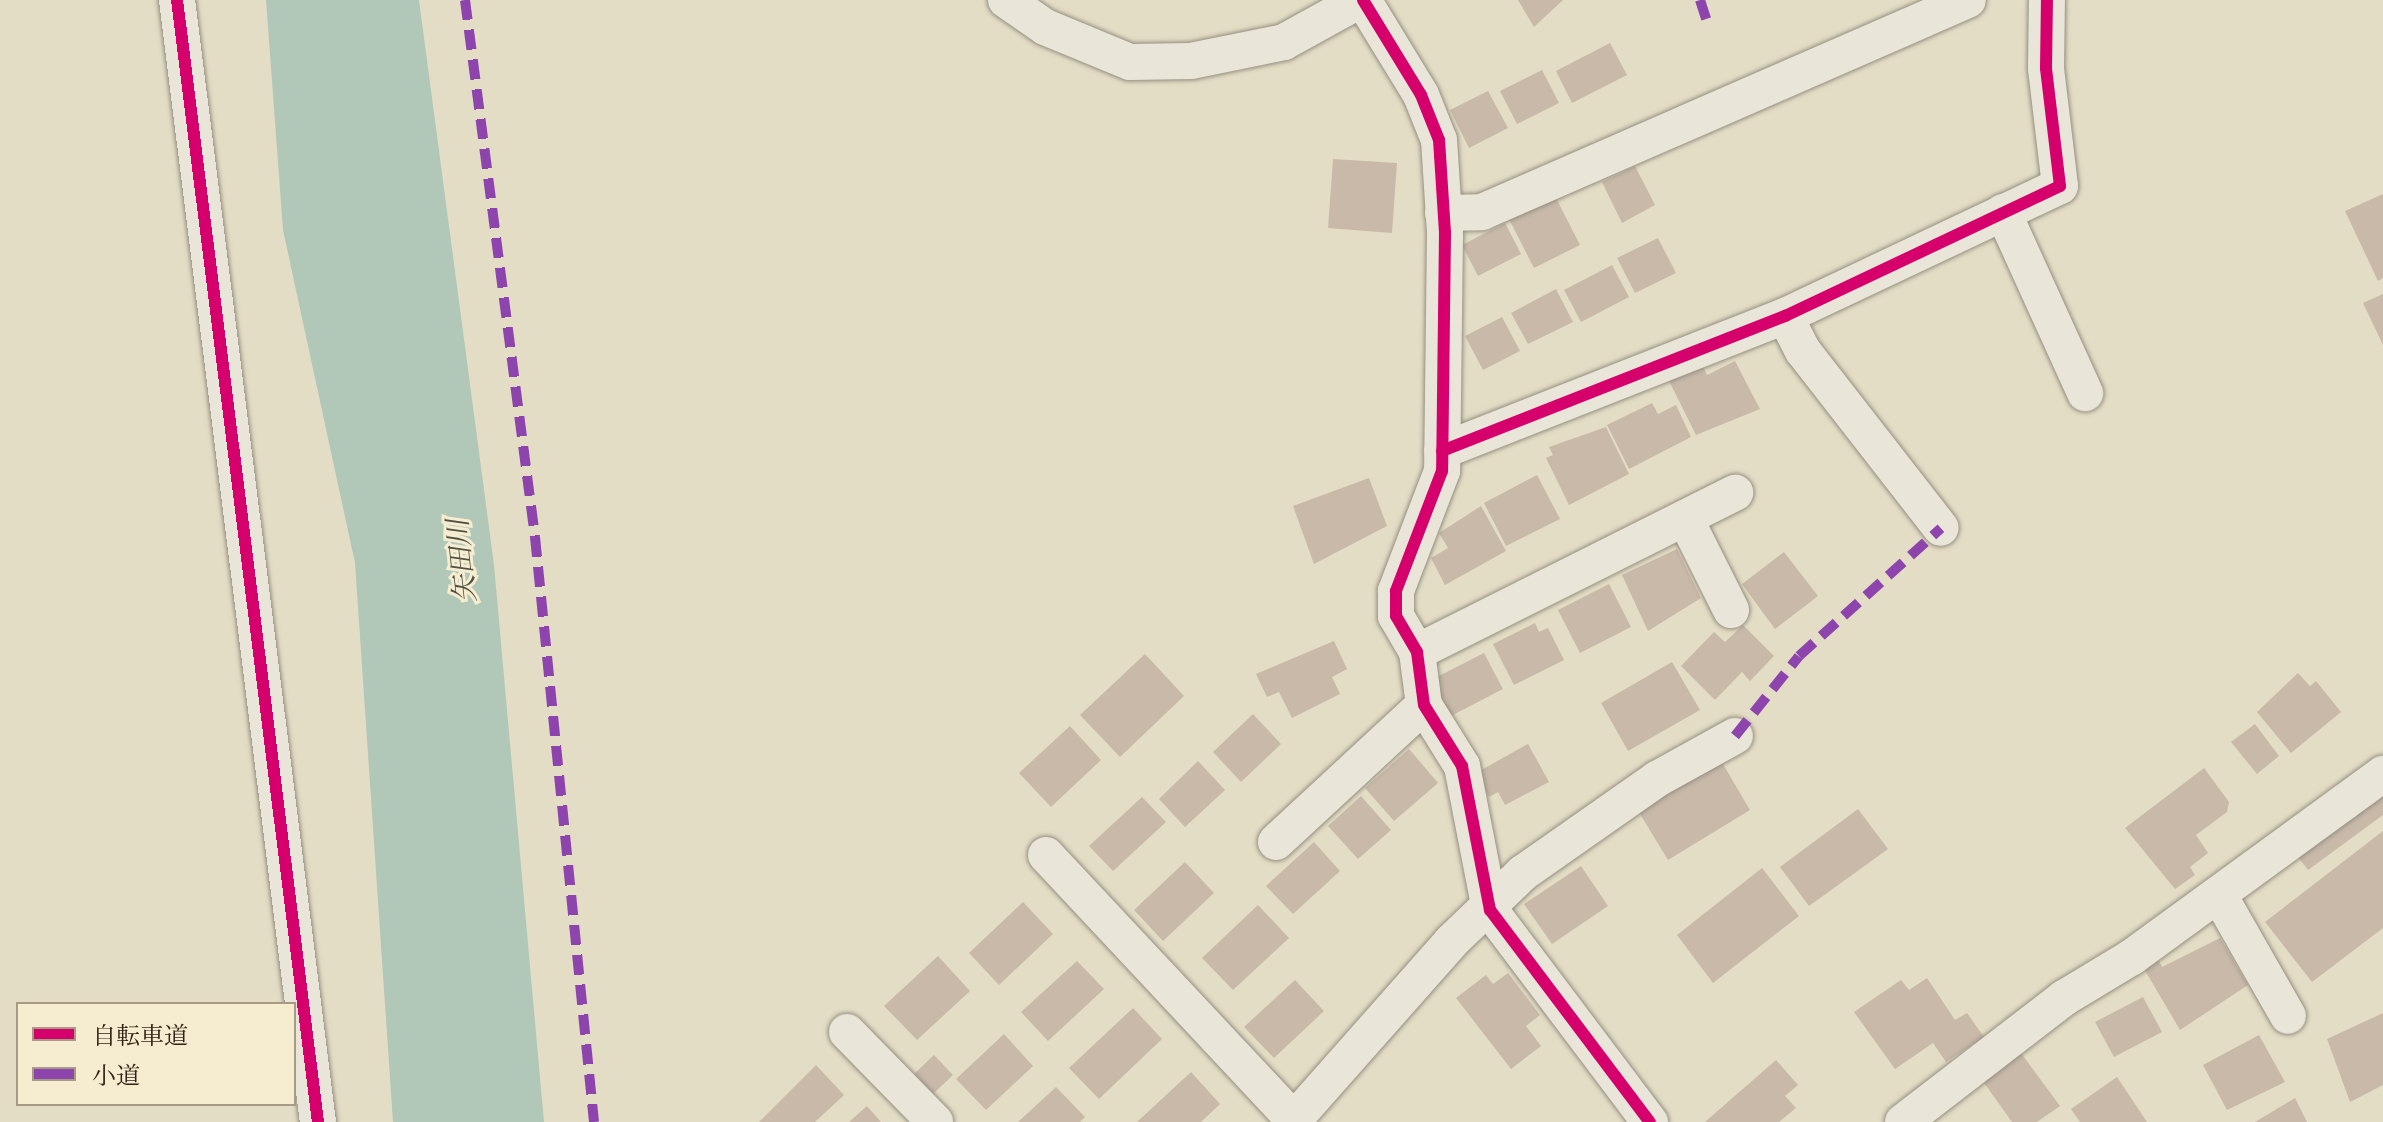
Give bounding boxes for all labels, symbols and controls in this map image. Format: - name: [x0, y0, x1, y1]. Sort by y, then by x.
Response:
- water label: 矢田川: [442, 517, 484, 605]
- legend: [16, 1002, 296, 1106]
- text: 自転車道: [92, 1022, 188, 1052]
- text: 小道: [92, 1062, 140, 1092]

